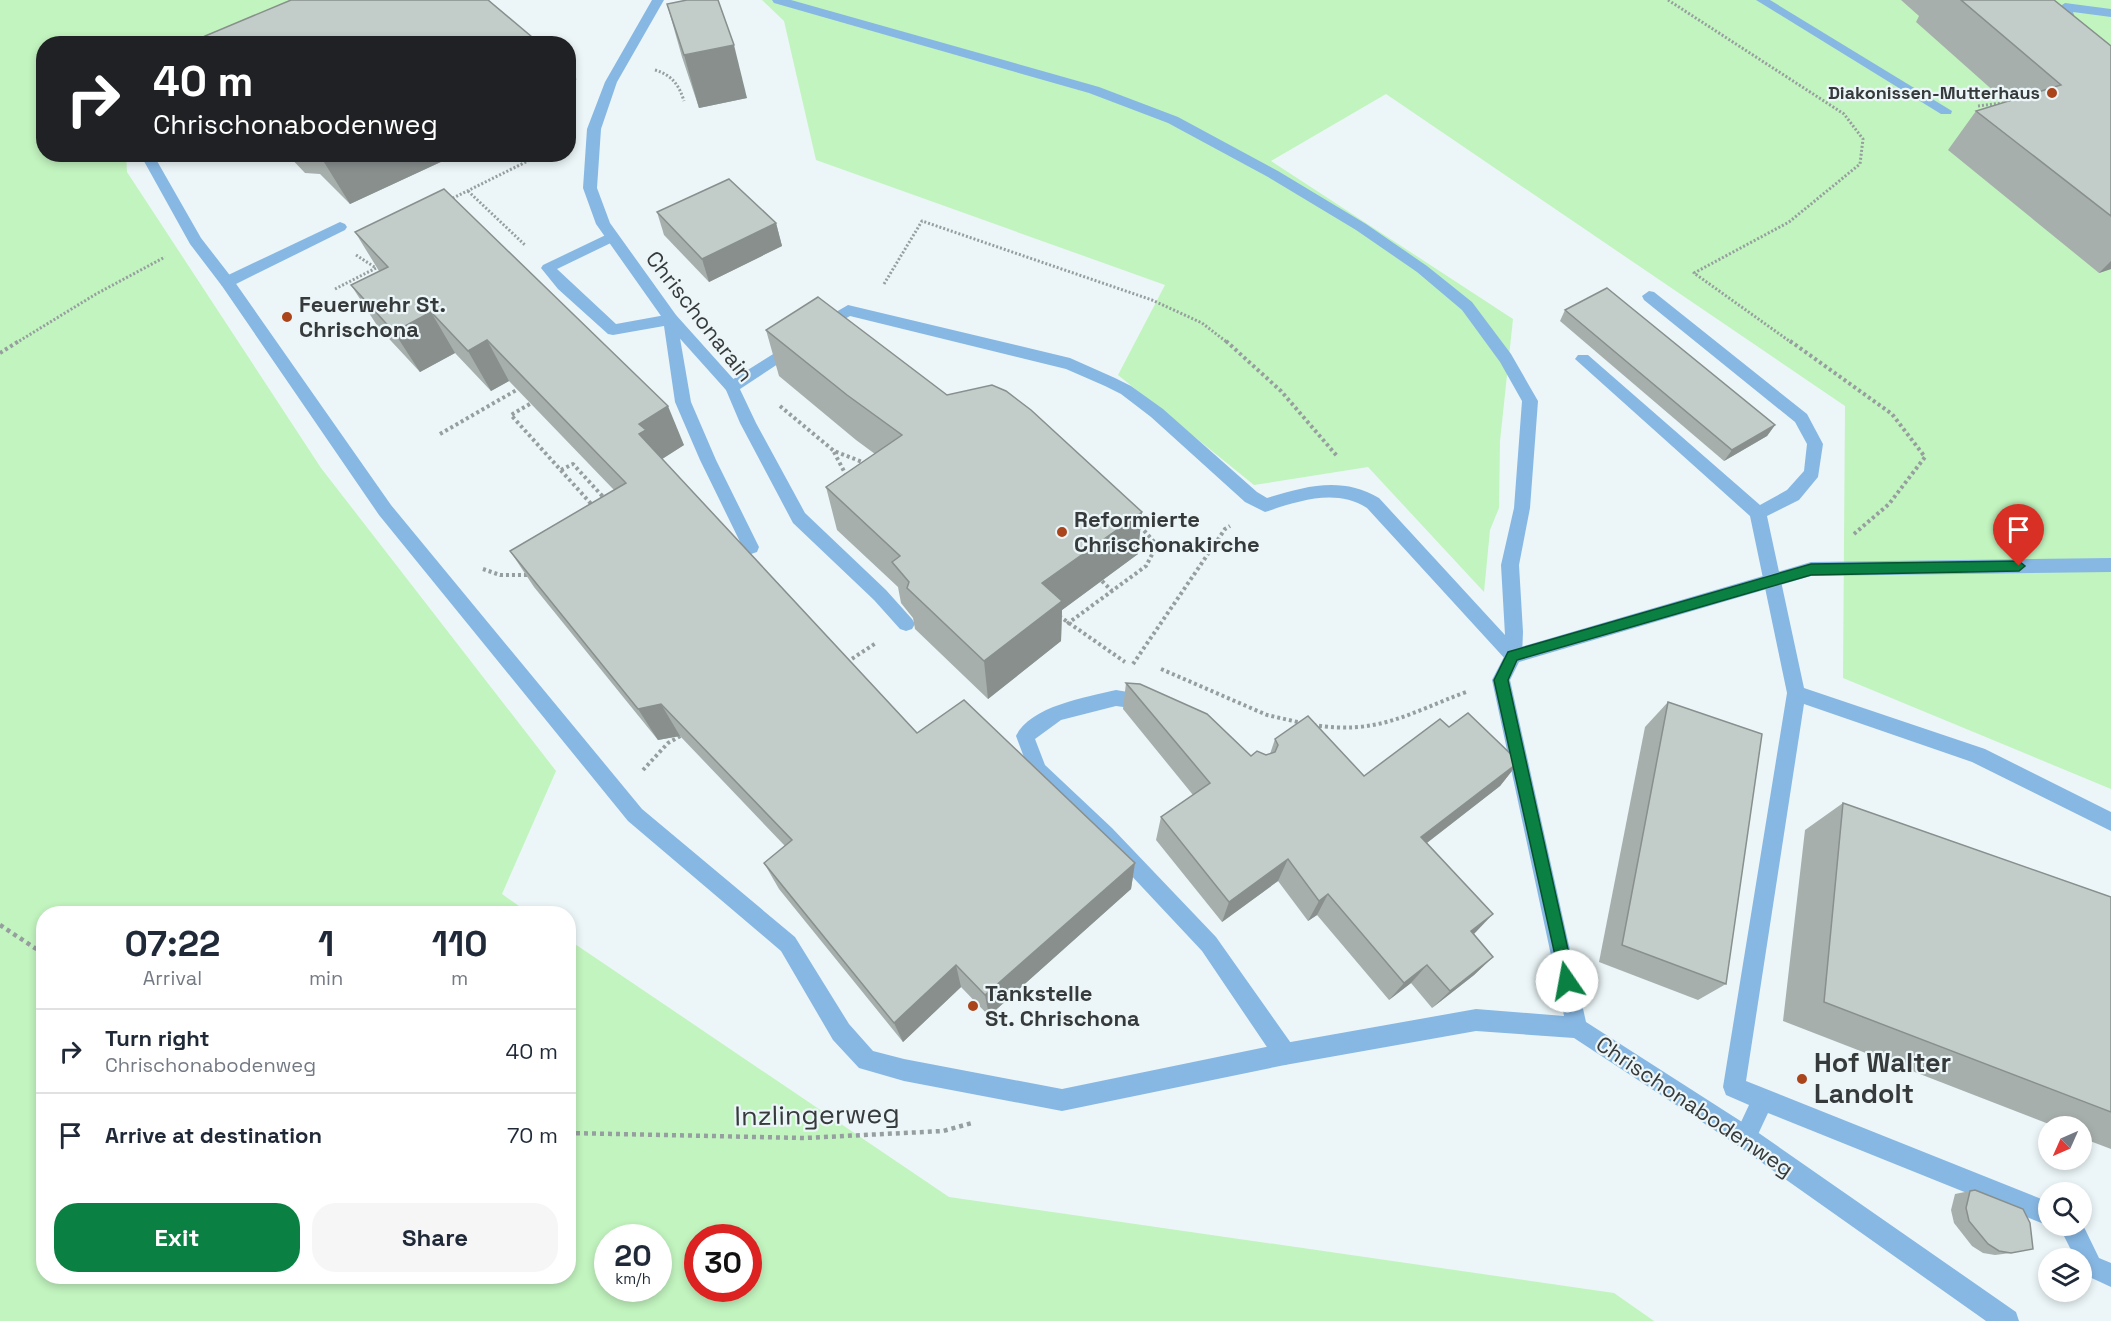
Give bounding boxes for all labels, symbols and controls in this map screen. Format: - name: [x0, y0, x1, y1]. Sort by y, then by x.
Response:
- text: 40 m: [153, 55, 253, 108]
- icon: right: [54, 60, 132, 138]
- place label: Diakonissen-Mutterhaus: [1828, 81, 2040, 104]
- marker: Diakonissen-Mutterhaus: [2045, 86, 2059, 100]
- text: Chrischonabodenweg: [153, 107, 438, 142]
- street label: Chrischonarain: [640, 245, 760, 387]
- place label: Feuerwehr St. Chrischona: [299, 290, 446, 343]
- marker: Feuerwehr St. Chrischona: [280, 310, 294, 324]
- pin: [1993, 504, 2044, 566]
- place label: Reformierte Chrischonakirche: [1074, 505, 1260, 558]
- icon: arrive: [2002, 513, 2035, 546]
- marker: Reformierte Chrischonakirche: [1055, 525, 1069, 539]
- text: 07:22: [124, 921, 220, 967]
- text: 1: [318, 921, 334, 967]
- text: 110: [432, 921, 488, 967]
- position arrow: [1535, 949, 1599, 1013]
- text: Arrival: [143, 965, 202, 991]
- text: min: [309, 965, 343, 991]
- text: m: [451, 965, 468, 991]
- place label: Tankstelle St. Chrischona: [985, 979, 1140, 1032]
- marker: Tankstelle St. Chrischona: [966, 999, 980, 1013]
- text: Turn right: [105, 1024, 210, 1052]
- street label: Chrischonabodenweg: [1591, 1029, 1799, 1183]
- icon: right: [54, 1035, 87, 1068]
- text: 40 m: [506, 1037, 558, 1065]
- place label: Hof Walter Landolt: [1814, 1045, 1951, 1111]
- text: Chrischonabodenweg: [105, 1052, 316, 1078]
- marker: Hof Walter Landolt: [1795, 1072, 1809, 1086]
- street label: Inzlingerweg: [734, 1096, 900, 1133]
- north arrow: [2038, 1116, 2092, 1170]
- map controls: [2038, 1116, 2092, 1302]
- icon: arrive: [54, 1119, 87, 1152]
- text: Arrive at destination: [105, 1121, 322, 1149]
- text: 70 m: [507, 1121, 558, 1149]
- button: search: [2038, 1182, 2092, 1236]
- button: Exit: [54, 1203, 300, 1272]
- button: Share: [312, 1203, 558, 1272]
- speed limit sign: 30: [684, 1224, 762, 1302]
- text: 20: [614, 1236, 652, 1275]
- button: layers: [2038, 1248, 2092, 1302]
- text: km/h: [615, 1269, 651, 1288]

